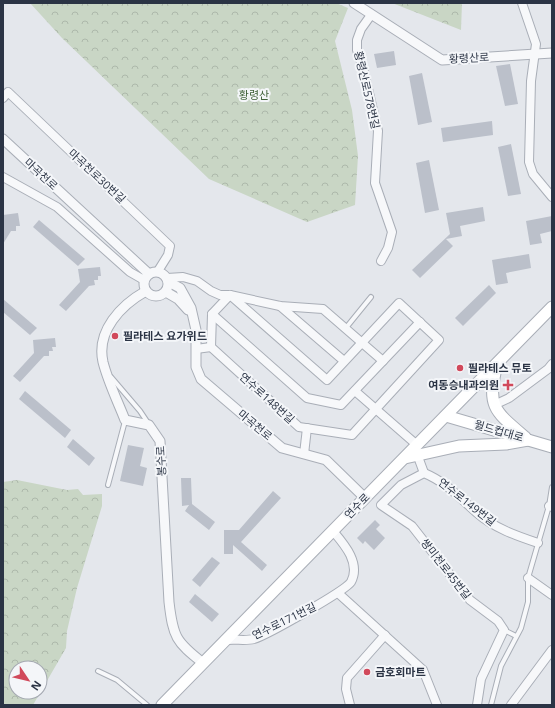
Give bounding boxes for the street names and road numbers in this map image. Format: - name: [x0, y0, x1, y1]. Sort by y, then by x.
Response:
- street label: 황령산로578번길: [351, 49, 384, 130]
- street label: 황령산로: [448, 49, 490, 66]
- street label: 마곡천로30번길: [65, 145, 129, 206]
- street label: 마곡천로: [21, 154, 61, 193]
- street label: 연수로148번길: [237, 369, 298, 426]
- street label: 마곡천로: [235, 406, 276, 443]
- street label: 월드컵대로: [473, 416, 526, 445]
- street label: 봉수로: [152, 445, 169, 477]
- street label: 연수로149번길: [435, 474, 499, 529]
- street label: 연수로: [341, 490, 373, 522]
- street label: 쌍미천로45번길: [418, 535, 475, 602]
- street label: 연수로171번길: [249, 599, 318, 643]

